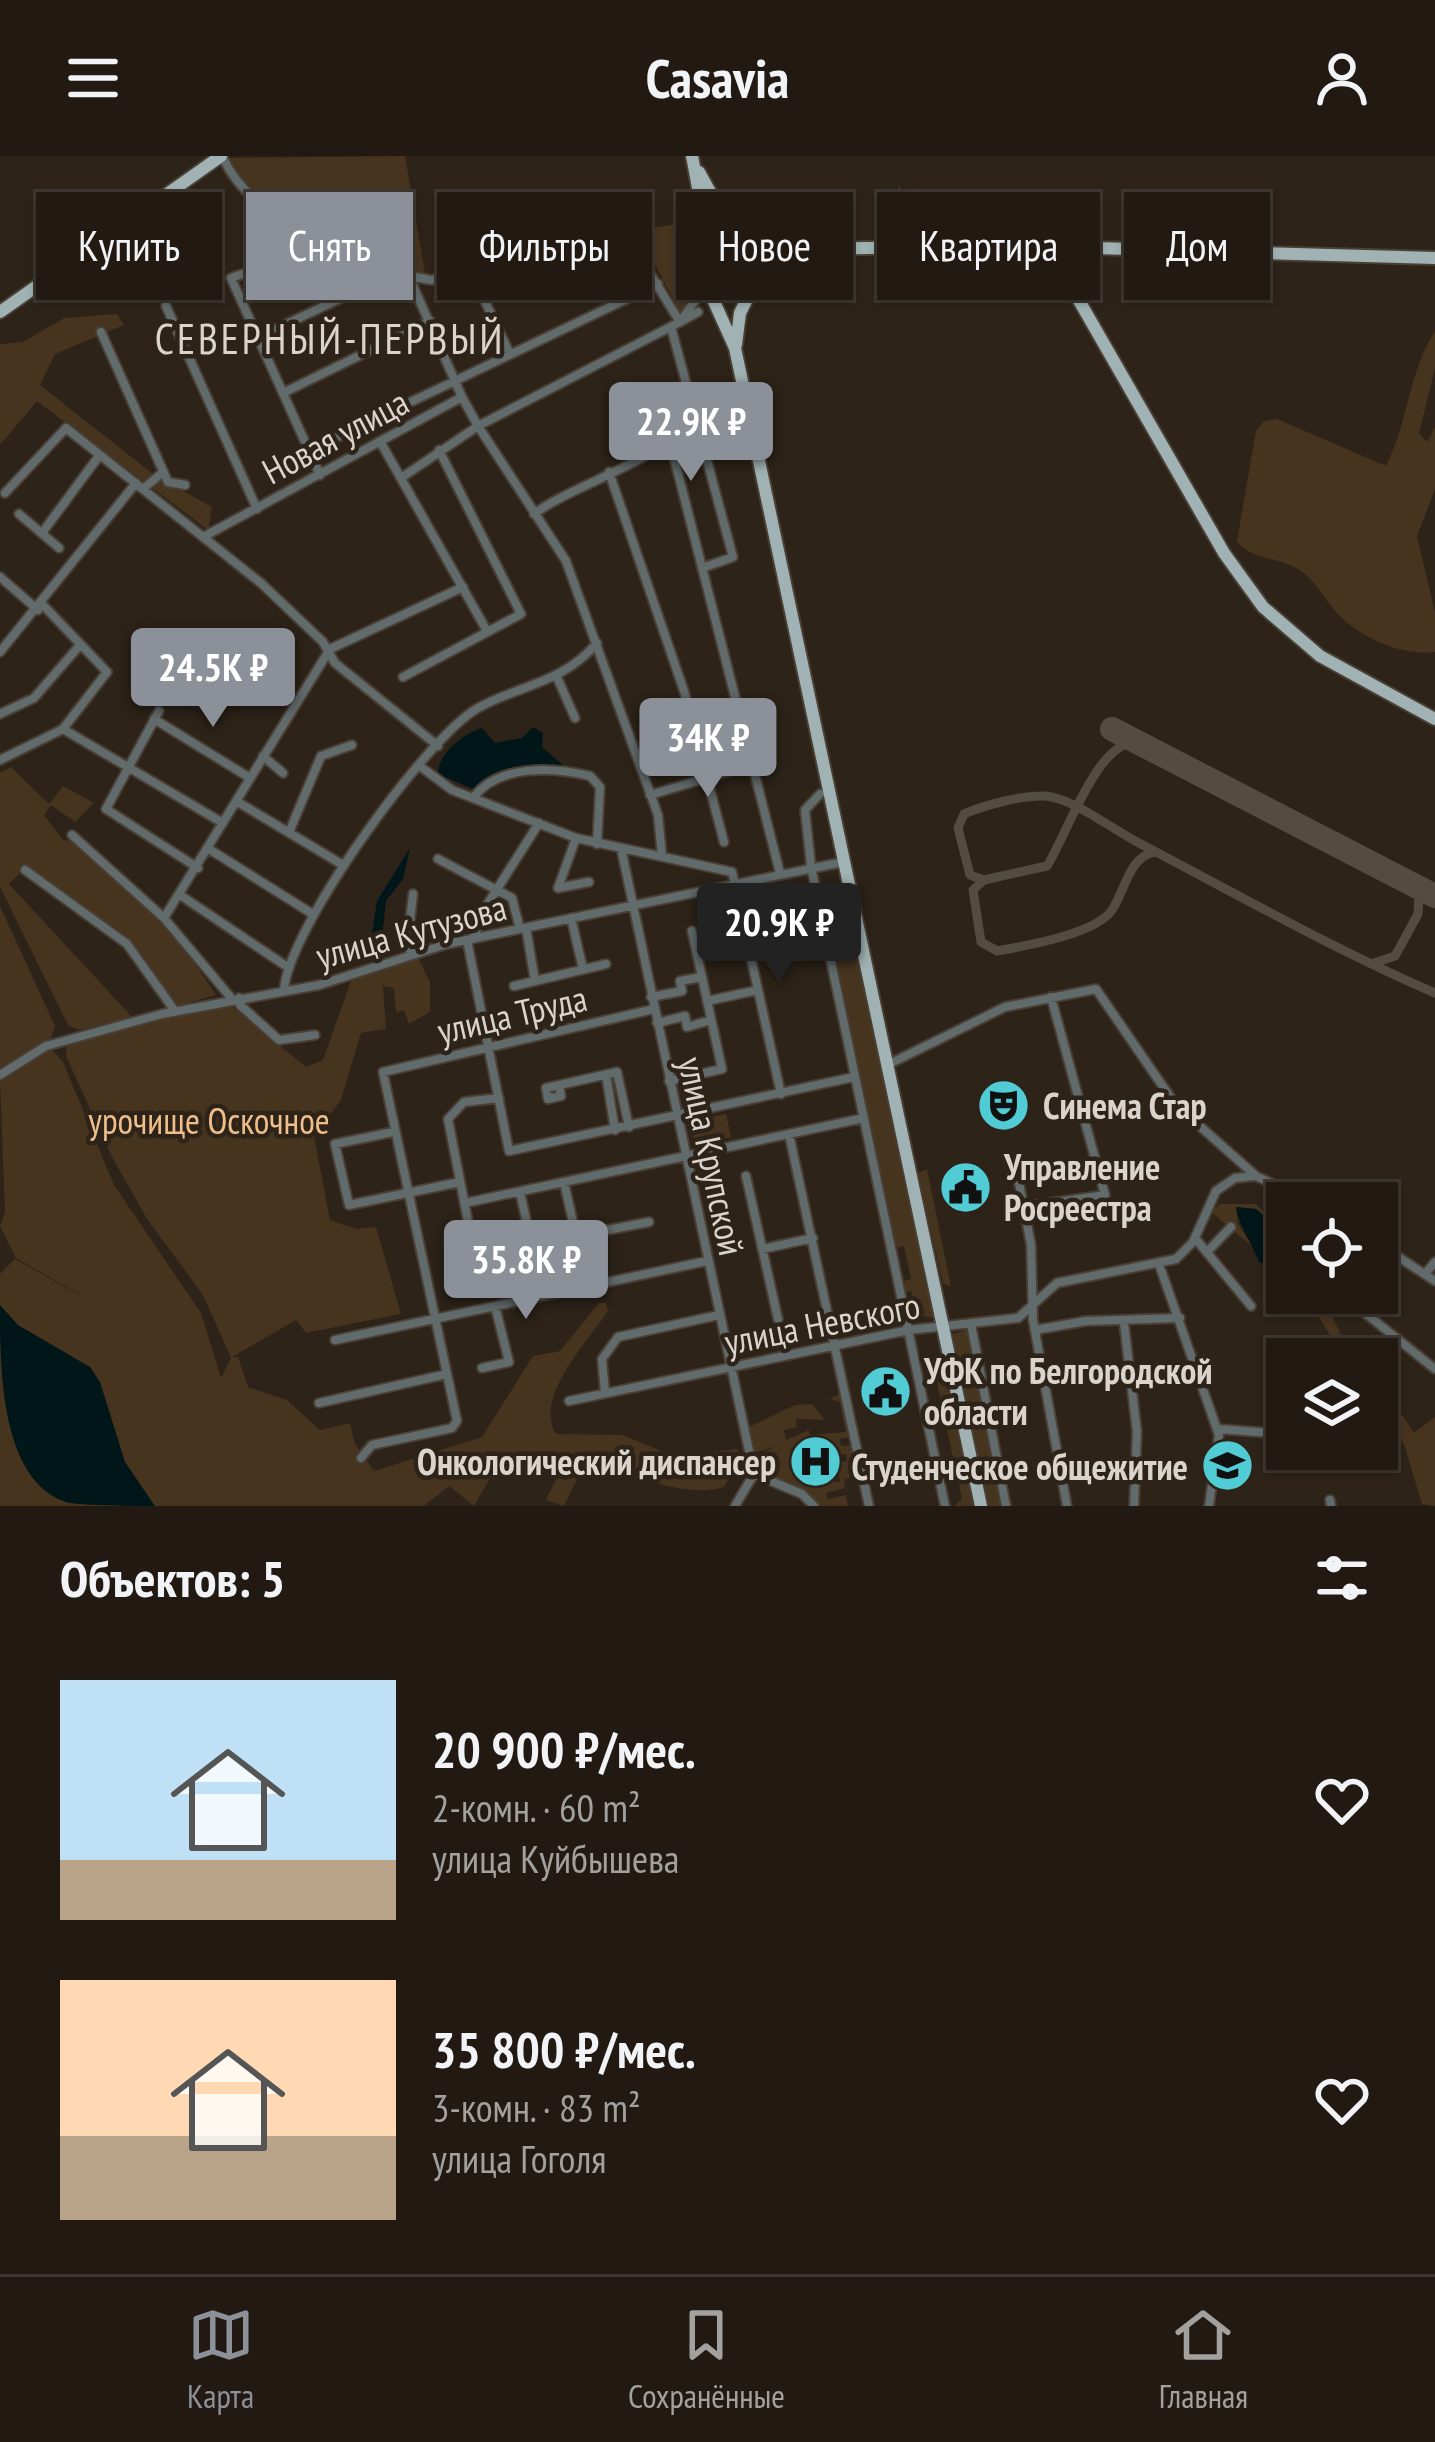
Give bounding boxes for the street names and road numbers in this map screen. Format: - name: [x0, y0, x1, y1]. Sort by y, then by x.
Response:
- street label: Новая улица: [254, 378, 416, 494]
- street label: улица Кутузова: [311, 883, 511, 979]
- street label: улица Труда: [433, 974, 591, 1054]
- street label: улица Крупской: [668, 1053, 756, 1259]
- street label: улица Невского: [720, 1281, 924, 1365]

